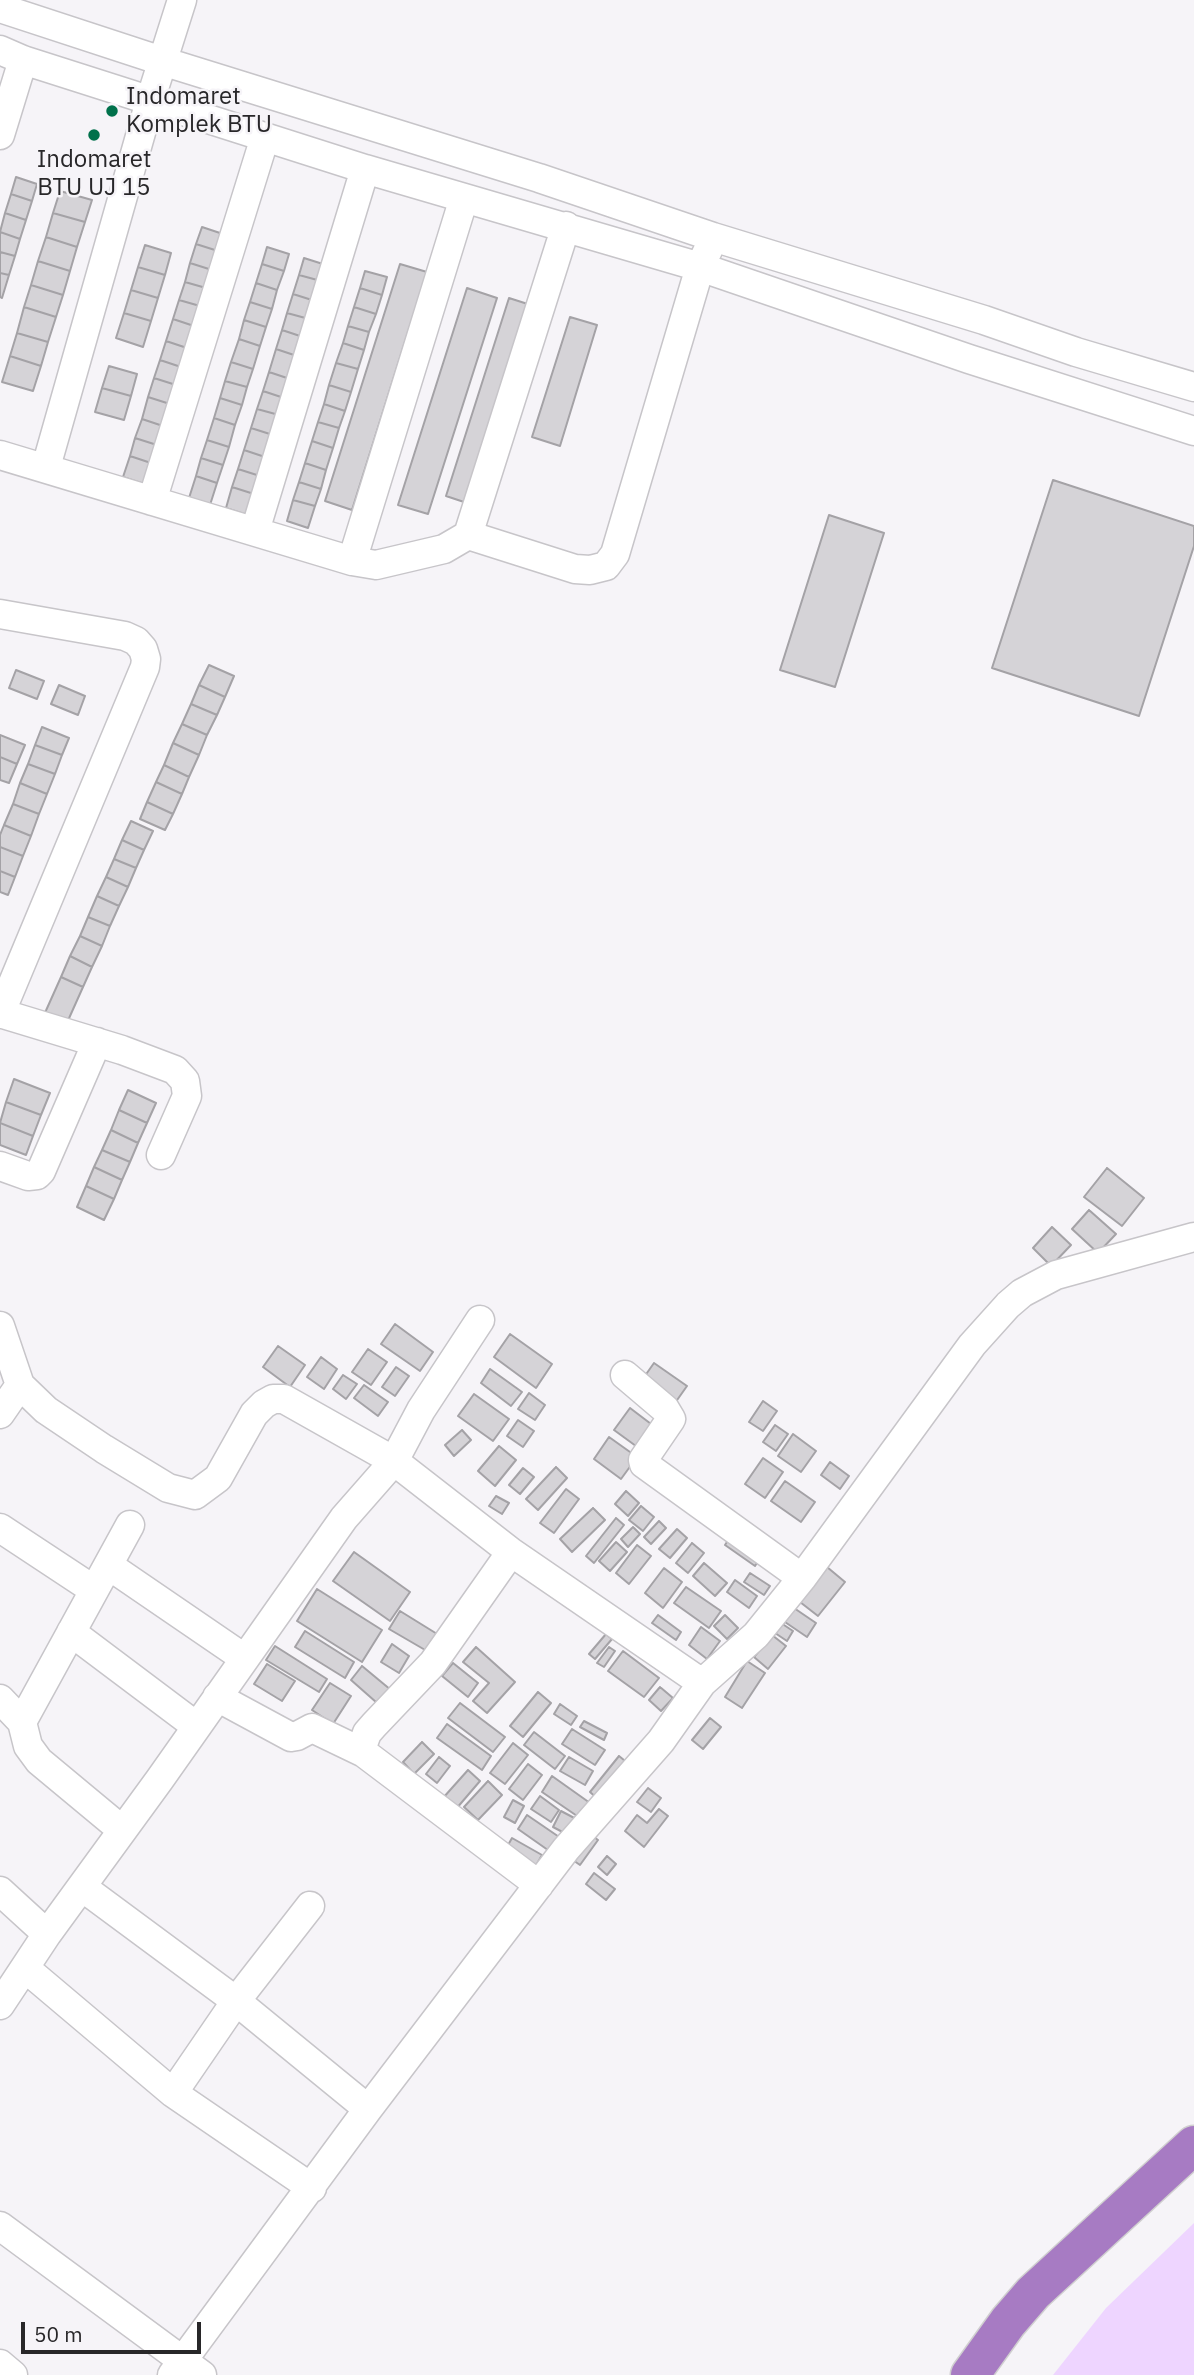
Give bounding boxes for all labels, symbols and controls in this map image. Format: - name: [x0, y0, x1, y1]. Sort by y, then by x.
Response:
- place label: Indomaret Komplek BTU: [126, 83, 272, 139]
- marker: Indomaret Komplek BTU: [104, 103, 120, 119]
- marker: Indomaret BTU UJ 15: [86, 127, 102, 143]
- place label: Indomaret BTU UJ 15: [37, 146, 151, 202]
- scale bar: [24, 2308, 205, 2352]
- text: 50 m: [34, 2320, 83, 2348]

